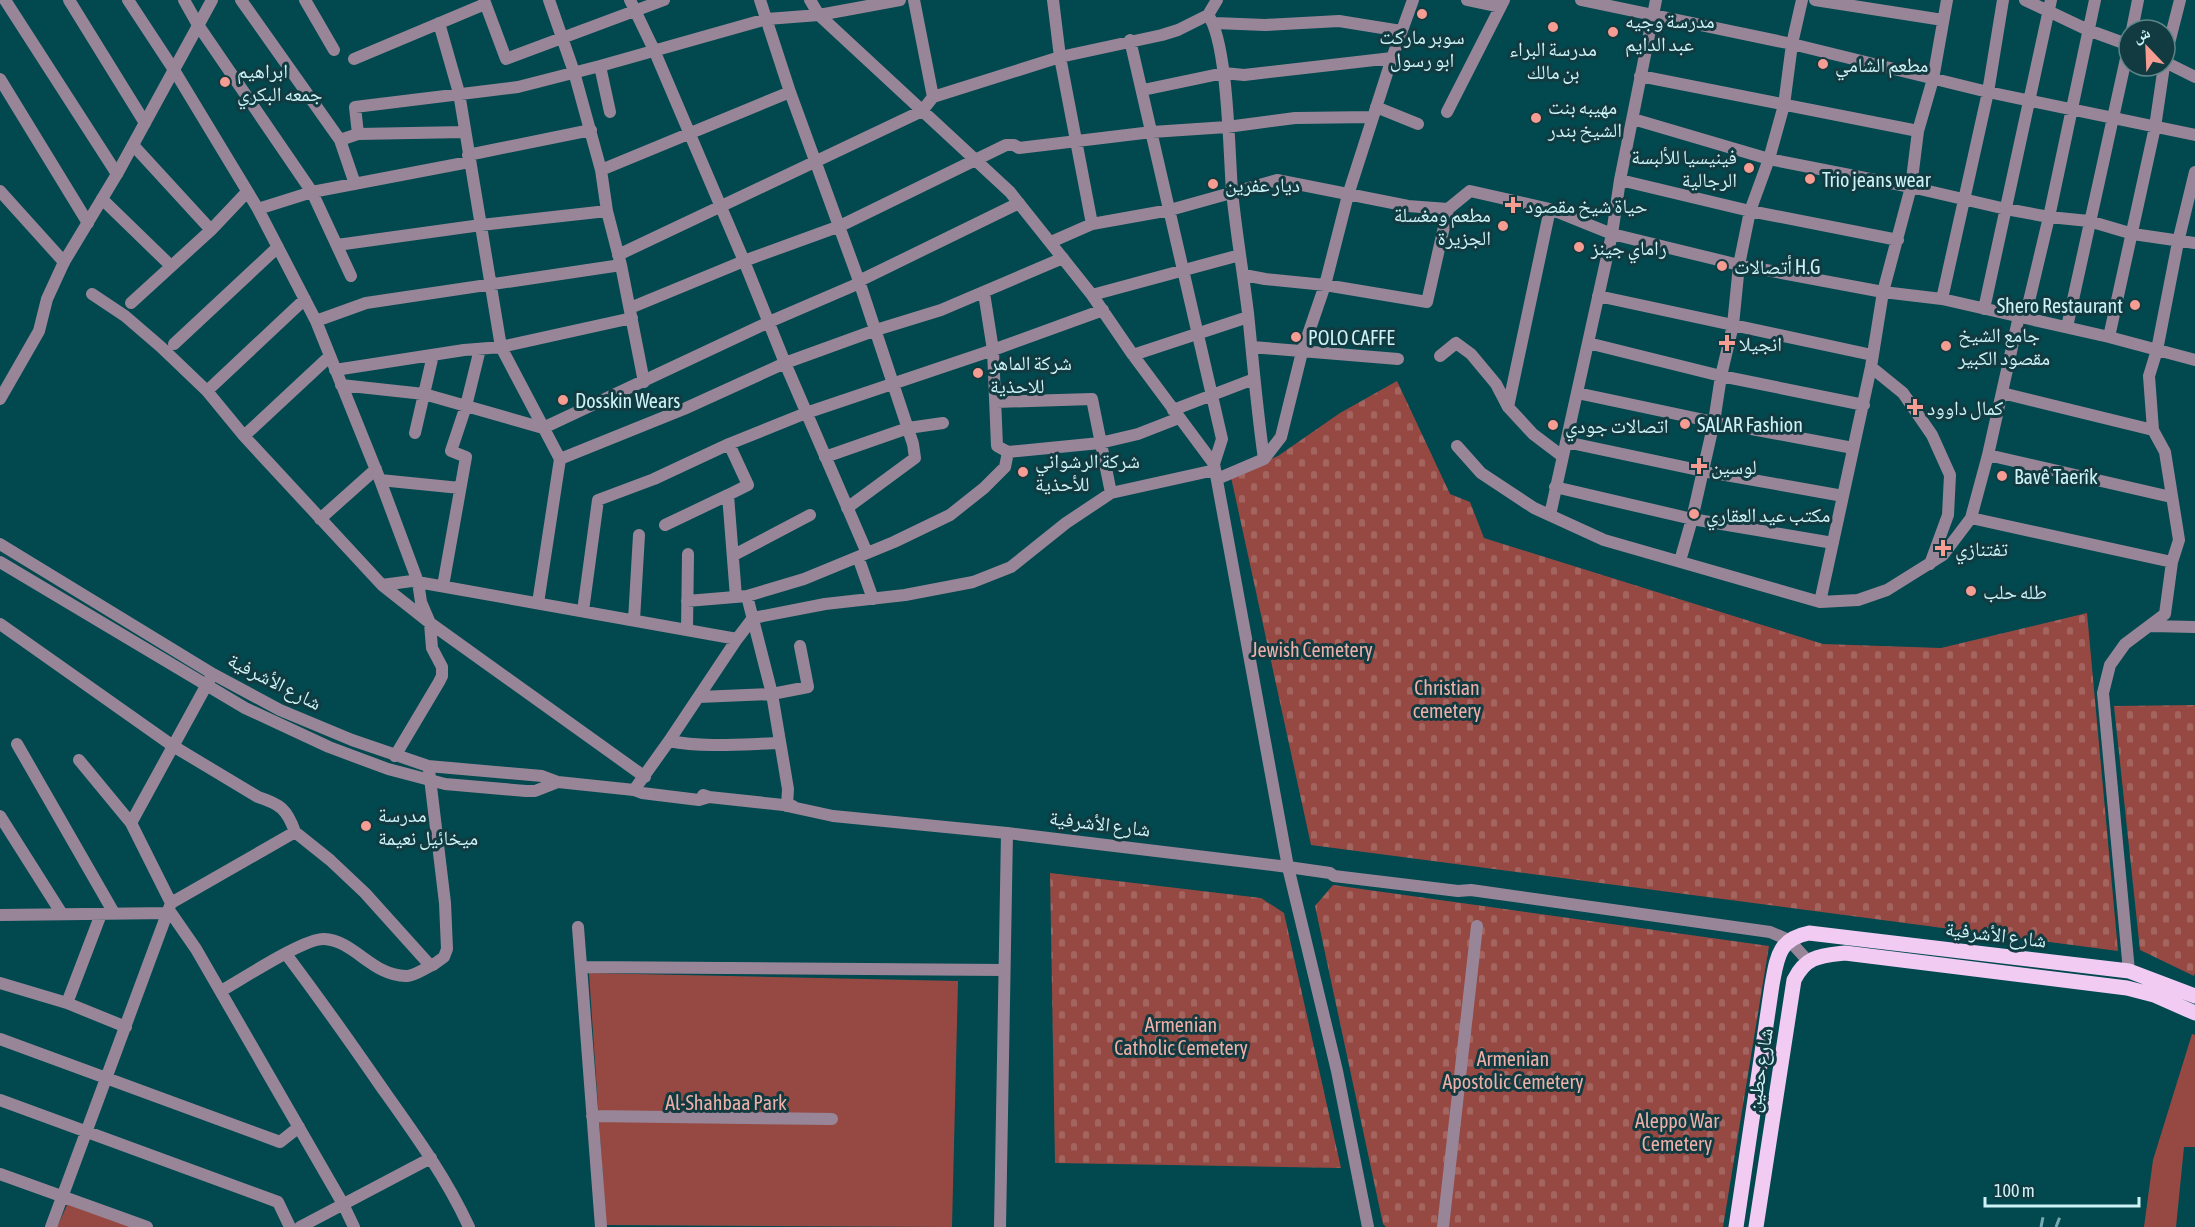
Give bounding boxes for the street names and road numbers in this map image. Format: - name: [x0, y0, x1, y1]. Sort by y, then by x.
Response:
- street label: شارع الأشرفية: [224, 648, 326, 716]
- street label: شارع الأشرفية: [1048, 805, 1152, 843]
- street label: شارع الأشرفية: [1944, 916, 2048, 954]
- street label: شارع حطين: [1741, 1026, 1779, 1114]

